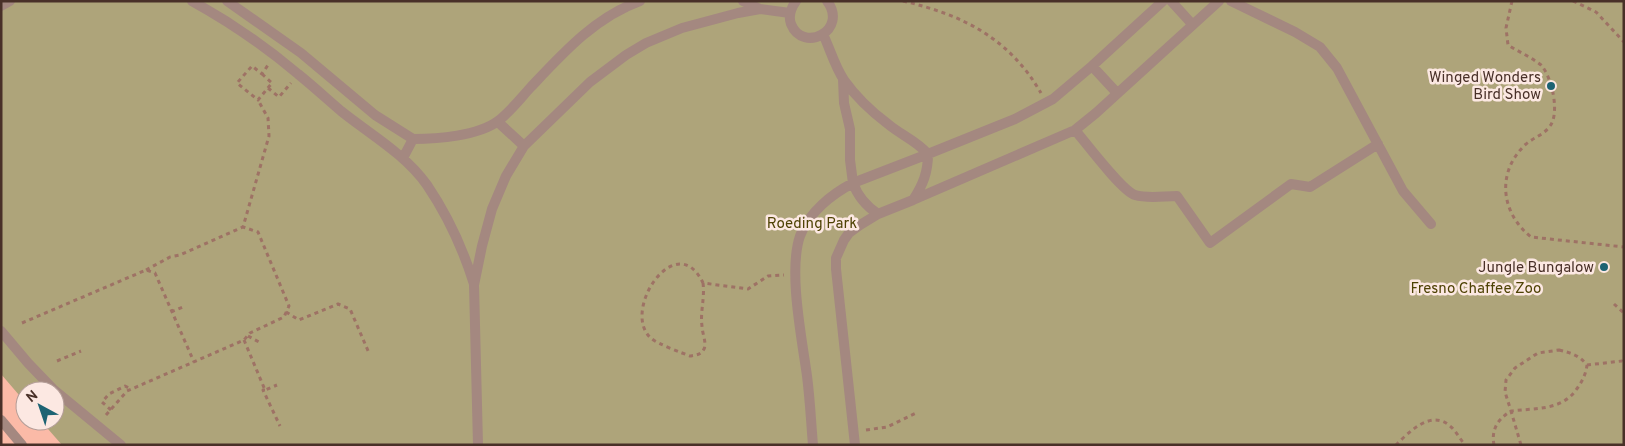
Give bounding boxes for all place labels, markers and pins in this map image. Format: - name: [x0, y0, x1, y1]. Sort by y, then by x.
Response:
- place label: Winged Wonders Bird Show: [1429, 69, 1541, 105]
- marker: Winged Wonders Bird Show: [1545, 80, 1557, 92]
- place label: Jungle Bungalow: [1478, 259, 1594, 278]
- marker: Jungle Bungalow: [1598, 261, 1610, 273]

